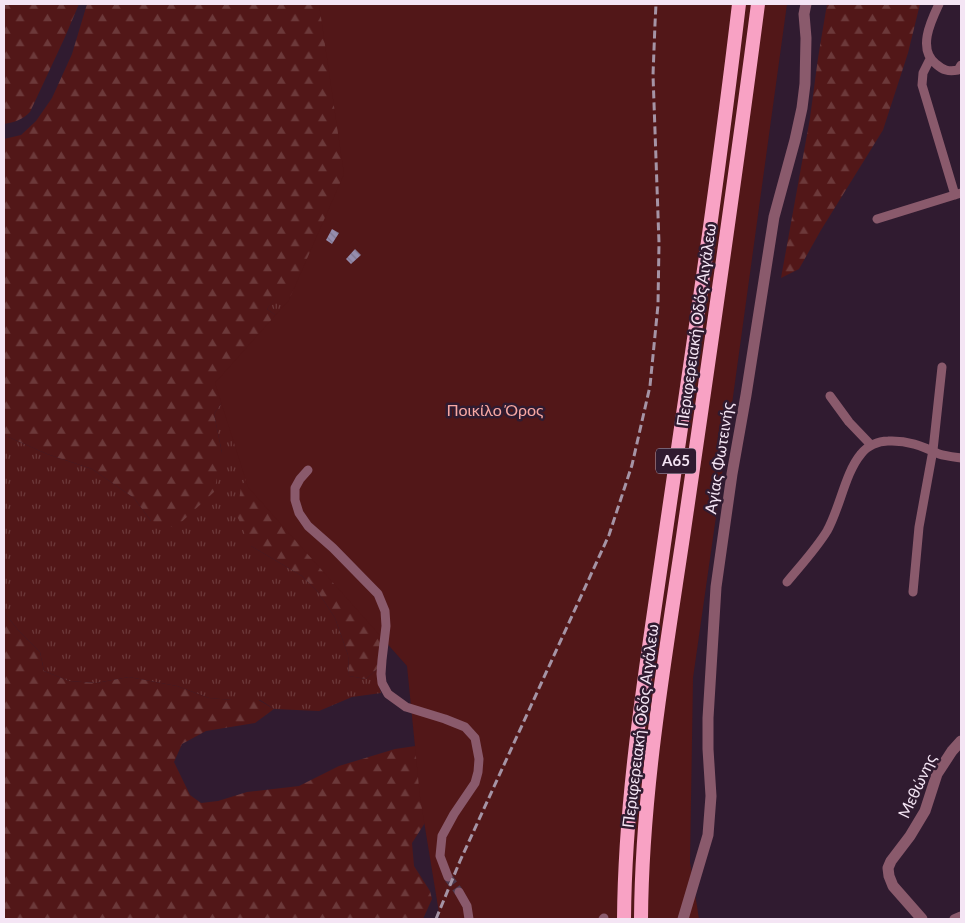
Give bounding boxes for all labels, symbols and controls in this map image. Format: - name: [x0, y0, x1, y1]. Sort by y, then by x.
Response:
- street label: Περιφερειακή Οδός Αιγάλεω: [672, 222, 719, 428]
- park label: Ποικίλο Όρος: [447, 400, 544, 419]
- street label: Αγίας Φωτεινής: [700, 400, 737, 515]
- road number: Α65: [656, 448, 696, 474]
- street label: Περιφερειακή Οδός Αιγάλεω: [618, 623, 661, 829]
- street label: Μεθώνης: [893, 750, 940, 821]

